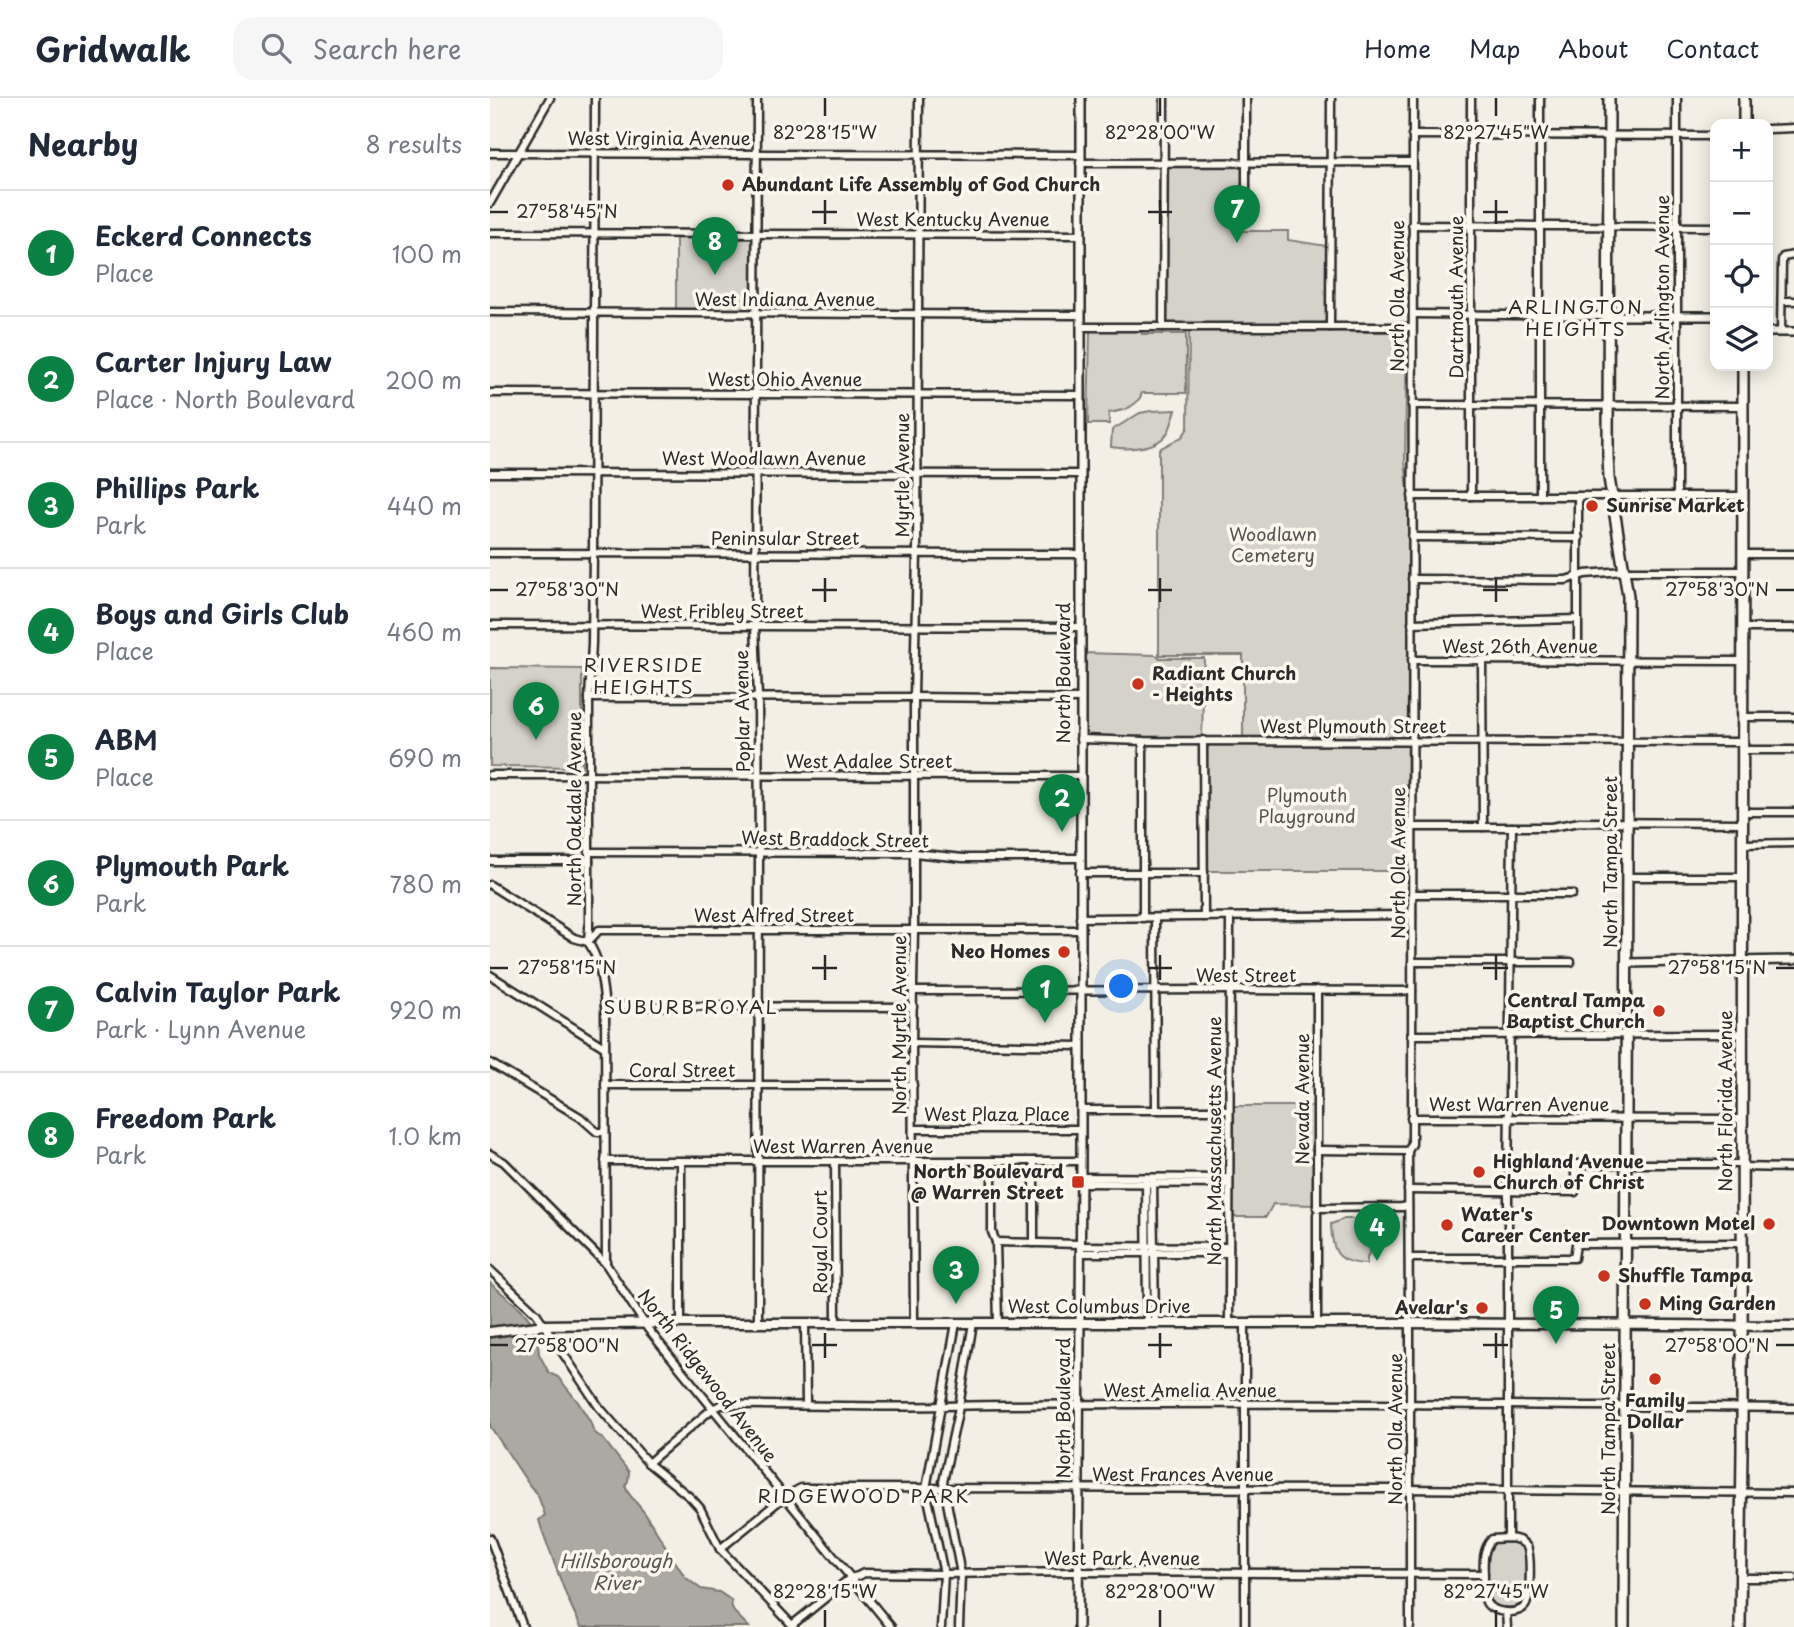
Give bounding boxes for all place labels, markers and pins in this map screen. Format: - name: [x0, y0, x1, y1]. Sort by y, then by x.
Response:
- place label: Abundant Life Assembly of God Church: [742, 170, 1100, 197]
- marker: Abundant Life Assembly of God Church: [720, 177, 736, 193]
- pin: 7: [1214, 185, 1260, 243]
- pin: 8: [692, 217, 738, 275]
- place label: Sunrise Market: [1606, 491, 1745, 518]
- marker: Sunrise Market: [1584, 498, 1600, 514]
- place label: Radiant Church - Heights: [1152, 659, 1296, 707]
- marker: Radiant Church - Heights: [1130, 676, 1146, 692]
- pin: 6: [513, 682, 559, 740]
- pin: 2: [1039, 774, 1085, 832]
- place label: Neo Homes: [951, 937, 1050, 964]
- marker: Neo Homes: [1056, 944, 1072, 960]
- pin: 1: [1022, 965, 1068, 1023]
- place label: Central Tampa Baptist Church: [1506, 986, 1646, 1034]
- marker: Central Tampa Baptist Church: [1651, 1003, 1667, 1019]
- place label: Highland Avenue Church of Christ: [1493, 1147, 1645, 1195]
- place label: North Boulevard @ Warren Street: [911, 1157, 1064, 1205]
- marker: Highland Avenue Church of Christ: [1471, 1164, 1487, 1180]
- marker: North Boulevard @ Warren Street: [1070, 1174, 1086, 1190]
- place label: Water's Career Center: [1461, 1200, 1591, 1248]
- pin: 4: [1354, 1203, 1400, 1261]
- place label: Downtown Motel: [1601, 1209, 1755, 1236]
- marker: Downtown Motel: [1761, 1216, 1777, 1232]
- marker: Water's Career Center: [1439, 1217, 1455, 1233]
- pin: 3: [933, 1246, 979, 1304]
- place label: Shuffle Tampa: [1618, 1261, 1754, 1288]
- marker: Shuffle Tampa: [1596, 1268, 1612, 1284]
- pin: 5: [1533, 1286, 1579, 1344]
- place label: Ming Garden: [1659, 1289, 1776, 1316]
- place label: Avelar's: [1394, 1293, 1468, 1320]
- marker: Ming Garden: [1637, 1296, 1653, 1312]
- marker: Avelar's: [1474, 1300, 1490, 1316]
- marker: Family Dollar: [1647, 1371, 1663, 1387]
- place label: Family Dollar: [1625, 1386, 1685, 1434]

